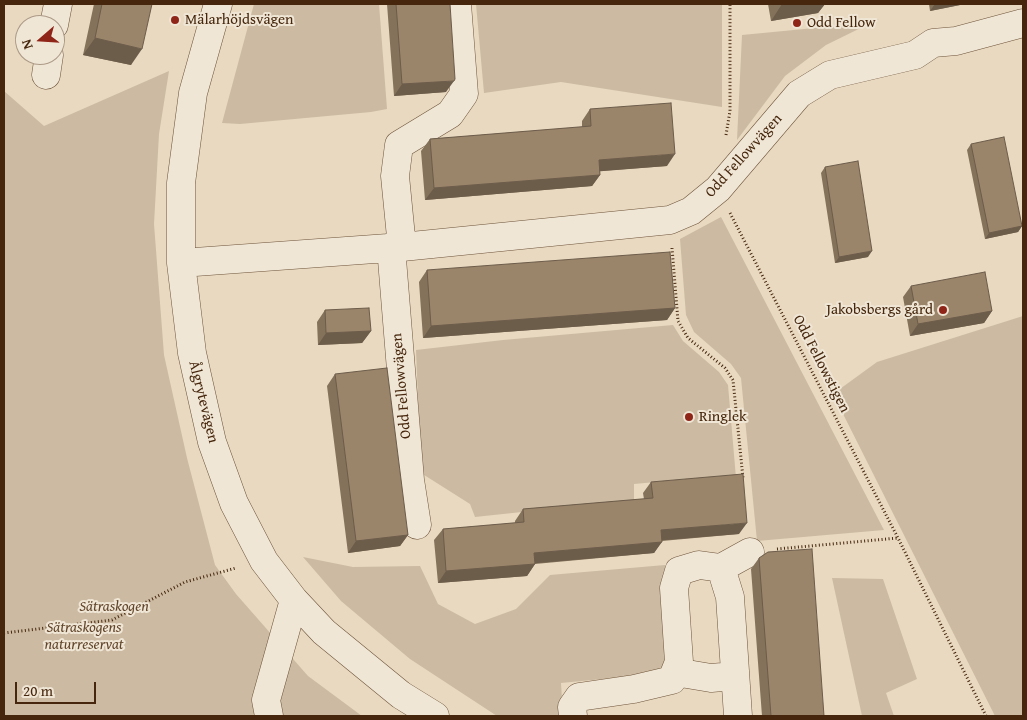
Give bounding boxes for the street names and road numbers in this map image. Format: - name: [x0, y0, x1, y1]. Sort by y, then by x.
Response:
- street label: Odd Fellowvägen: [702, 111, 786, 201]
- street label: Odd Fellowstigen: [789, 312, 853, 416]
- street label: Odd Fellowvägen: [388, 332, 416, 440]
- street label: Ålgrytevägen: [184, 359, 222, 445]

